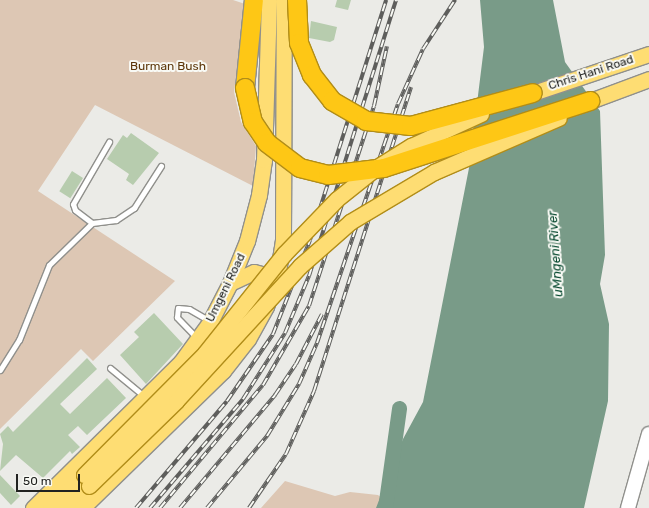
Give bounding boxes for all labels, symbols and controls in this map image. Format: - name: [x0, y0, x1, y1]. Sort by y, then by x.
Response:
- street label: Chris Hani Road: [547, 52, 635, 94]
- park label: Burman Bush: [130, 60, 206, 74]
- water label: uMngeni River: [545, 210, 567, 298]
- street label: Umgeni Road: [203, 251, 249, 325]
- scale bar: [18, 466, 82, 492]
- text: 50 m: [23, 474, 51, 488]

